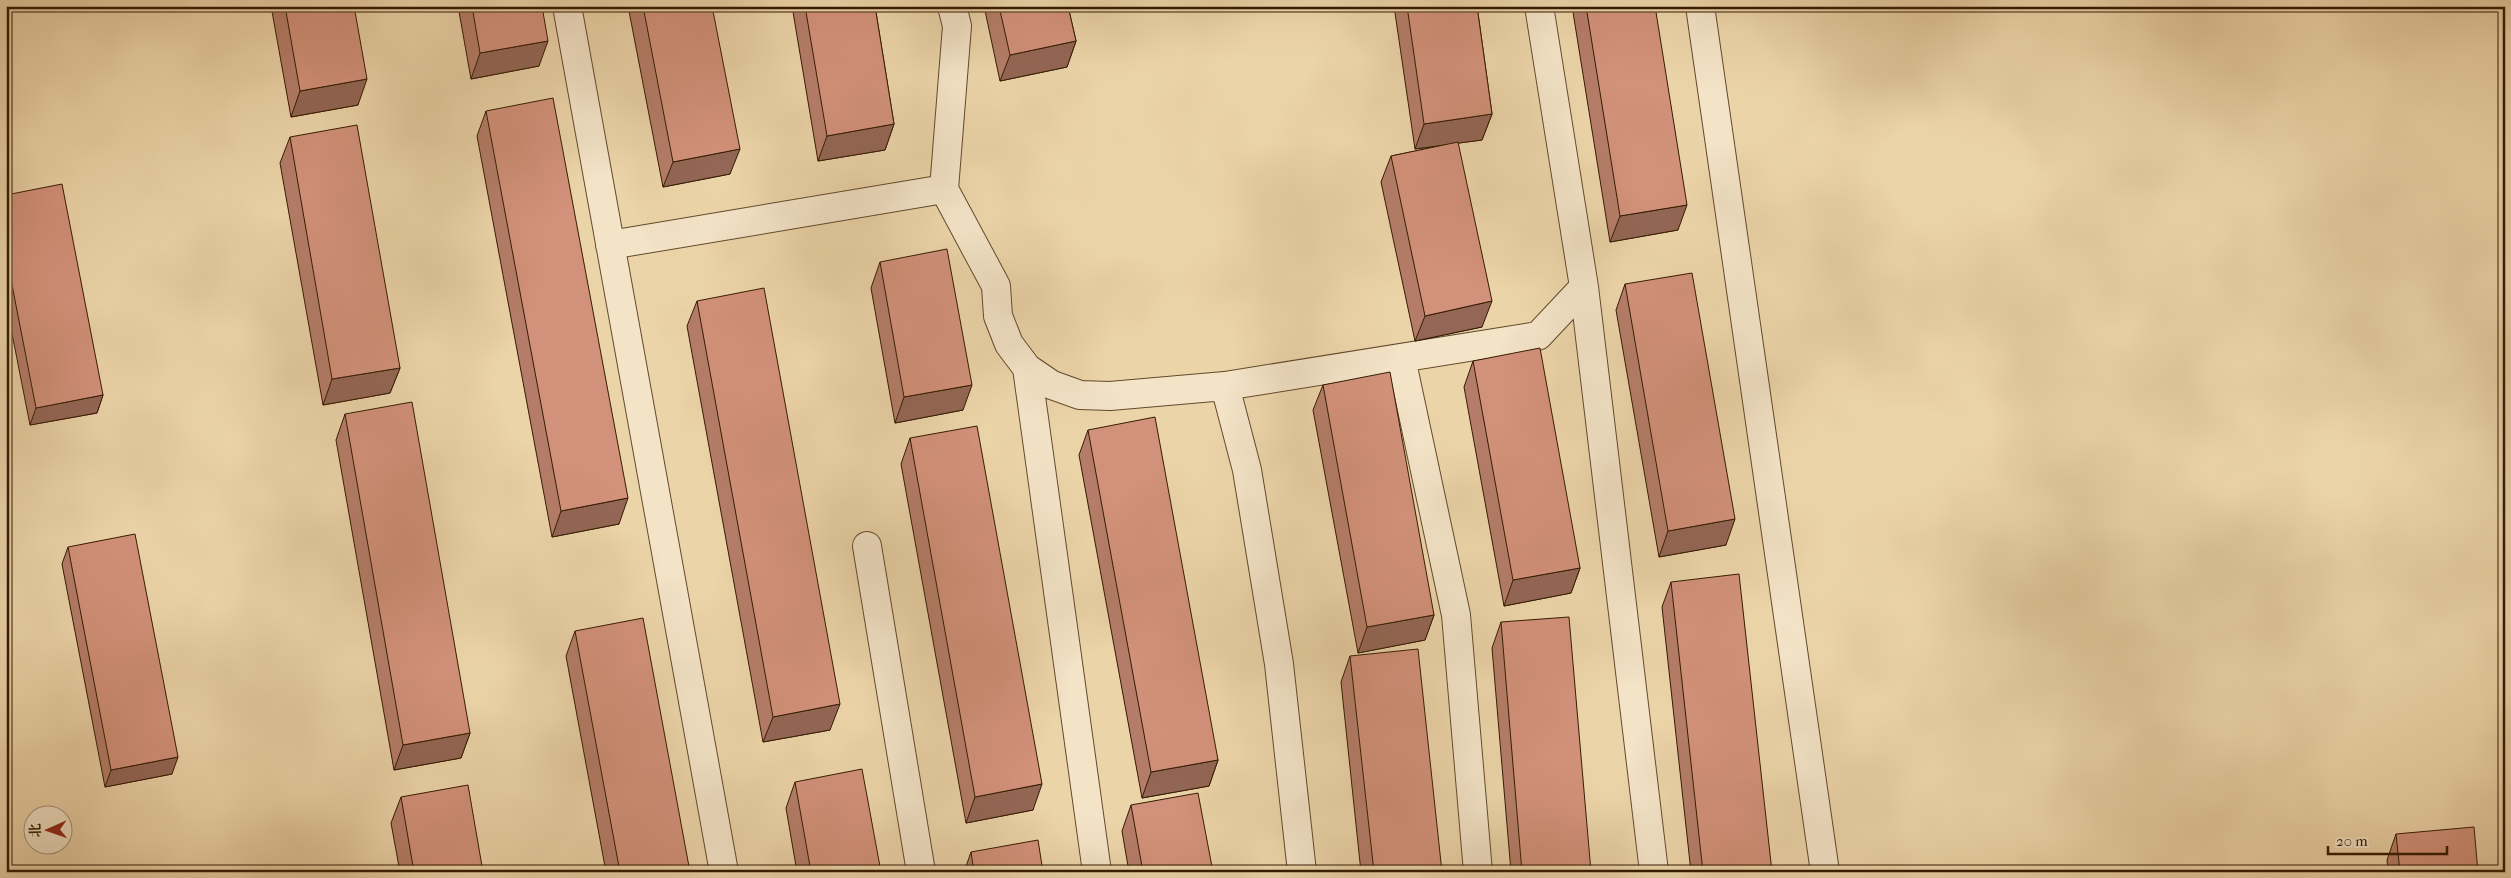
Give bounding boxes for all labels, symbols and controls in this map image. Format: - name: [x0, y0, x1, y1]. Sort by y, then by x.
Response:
- north arrow: [22, 806, 72, 856]
- text: 北: [27, 823, 44, 838]
- scale bar: [2328, 823, 2447, 855]
- text: 20 m: [2336, 832, 2368, 850]

